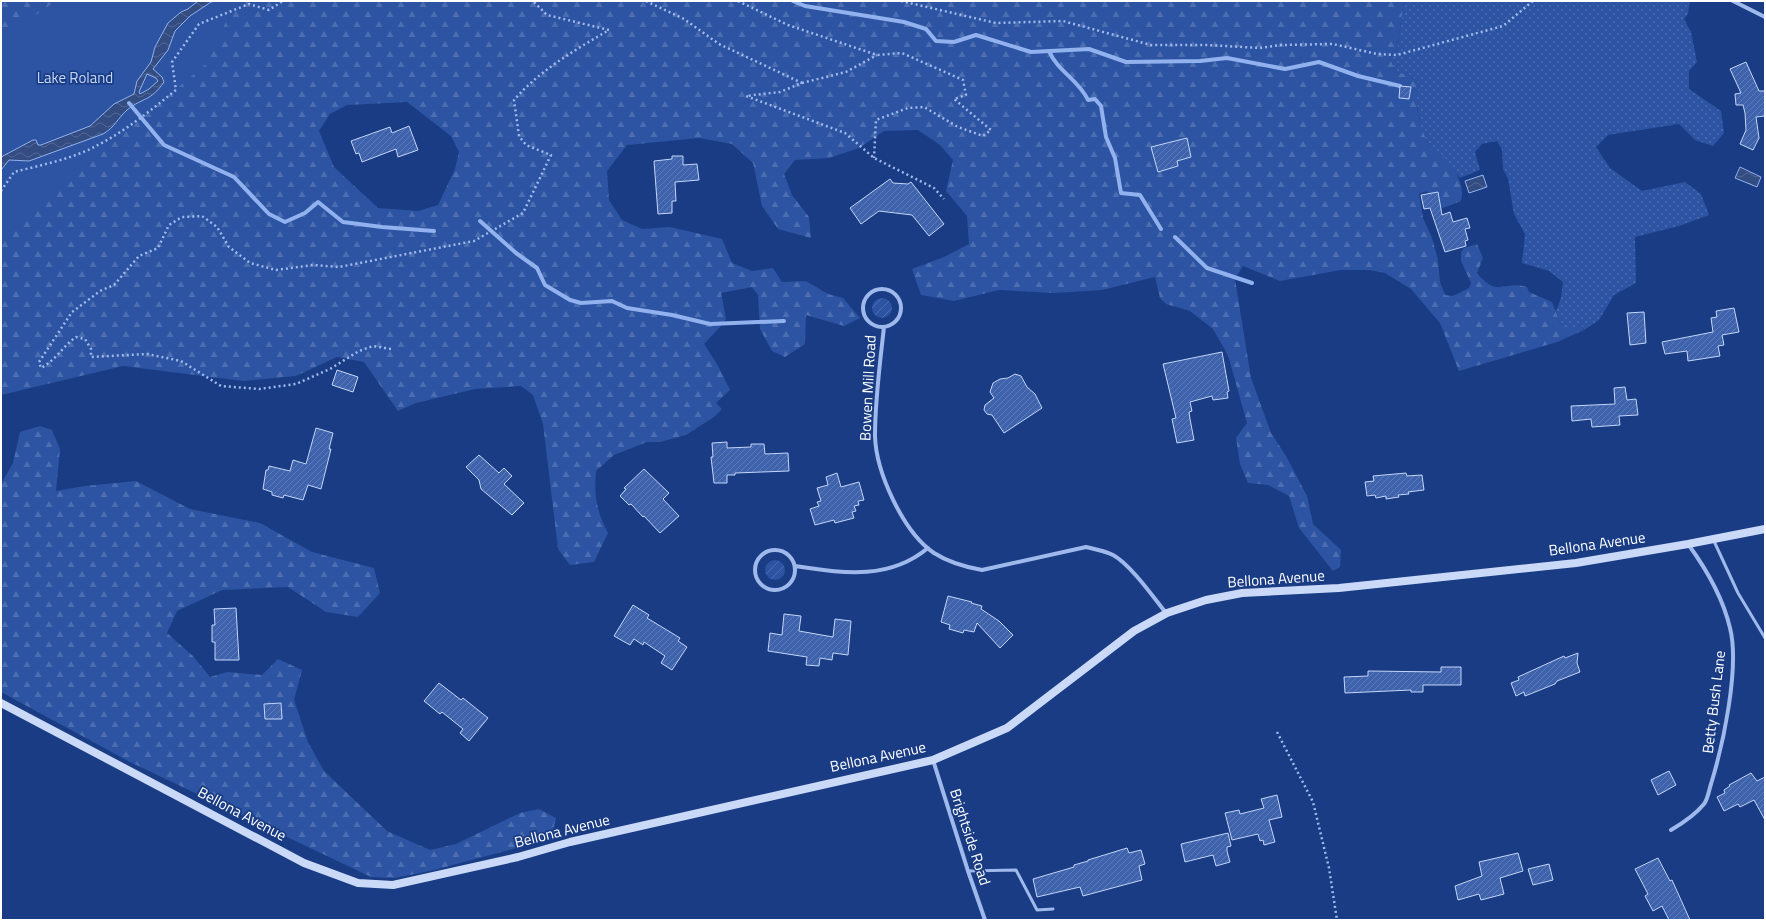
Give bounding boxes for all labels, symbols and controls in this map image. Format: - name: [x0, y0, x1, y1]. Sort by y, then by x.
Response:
- park label: Lake Roland: [37, 66, 113, 89]
- street label: Bowen Mill Road: [853, 334, 882, 441]
- street label: Bellona Avenue: [1547, 525, 1647, 562]
- street label: Bellona Avenue: [1227, 564, 1325, 593]
- street label: Betty Bush Lane: [1696, 649, 1731, 755]
- street label: Bellona Avenue: [828, 735, 928, 778]
- street label: Bellona Avenue: [194, 781, 291, 847]
- street label: Brightside Road: [944, 786, 997, 888]
- street label: Bellona Avenue: [512, 808, 612, 853]

